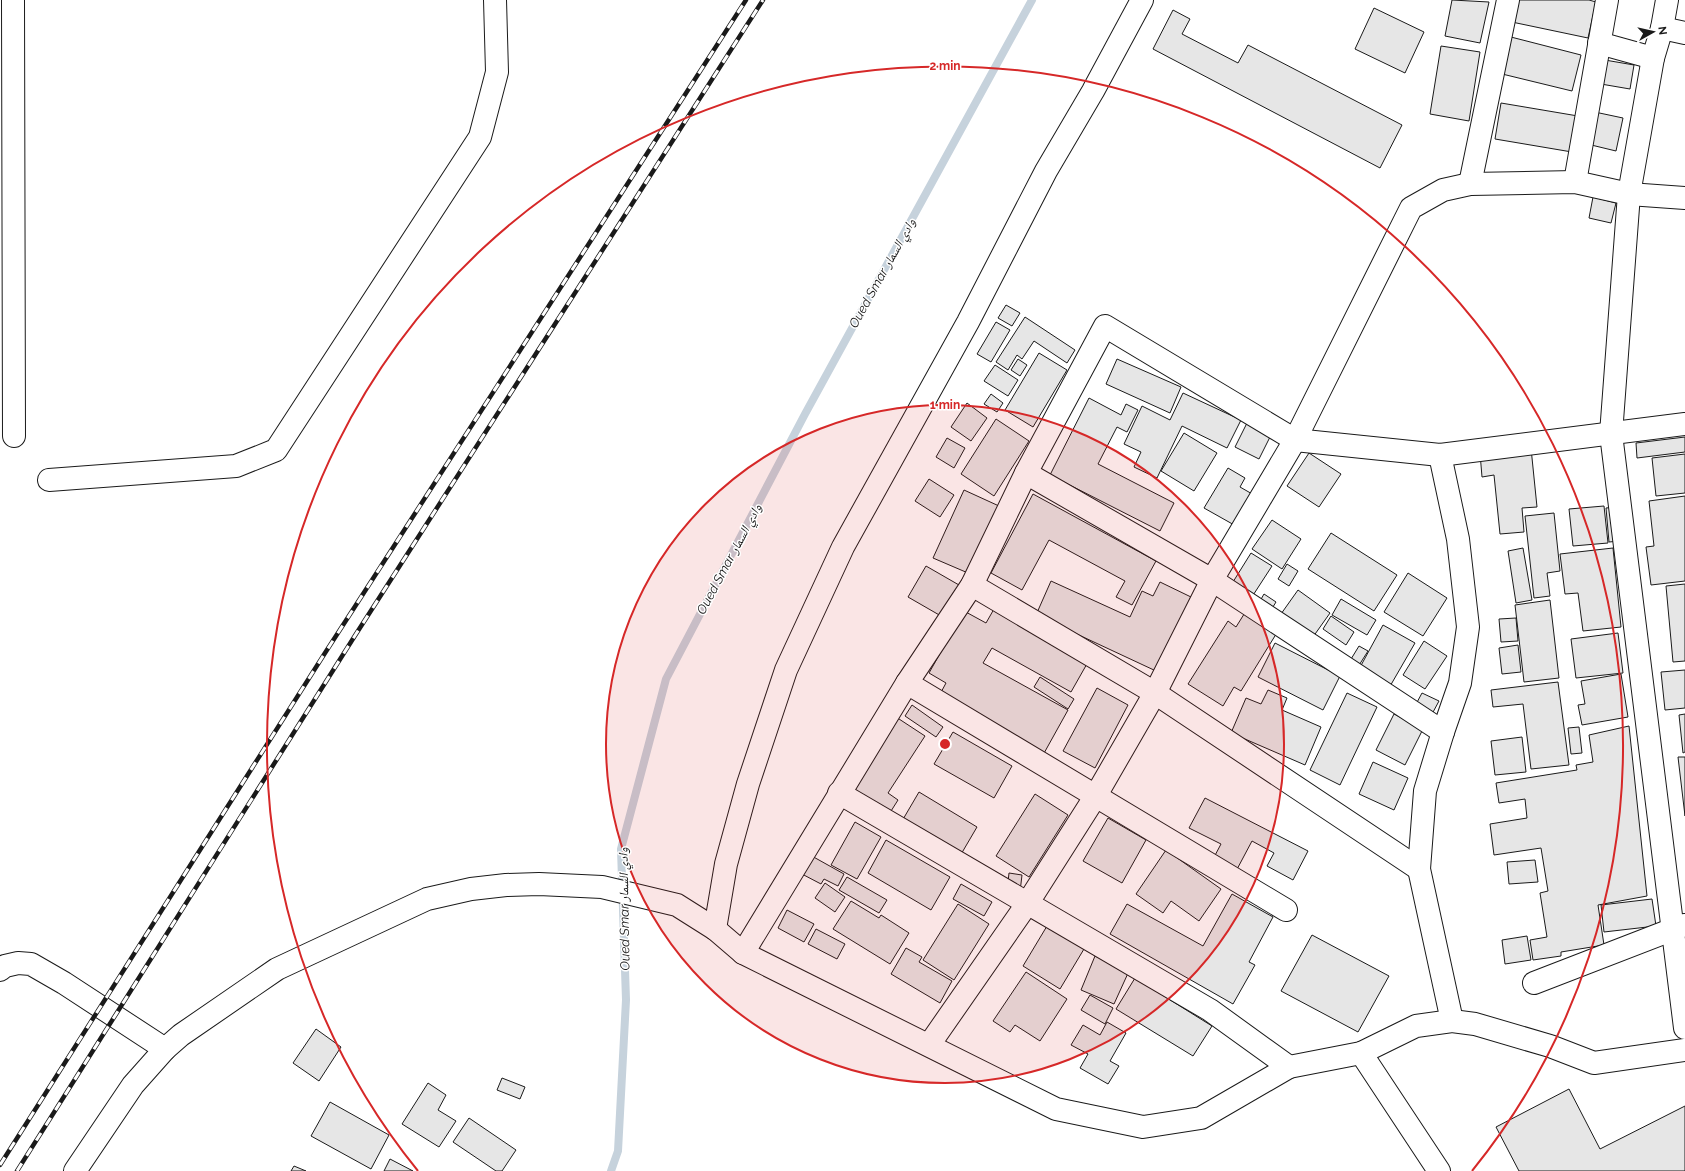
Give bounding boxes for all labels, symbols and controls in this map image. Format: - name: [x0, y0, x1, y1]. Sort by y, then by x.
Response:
- north arrow: [1633, 12, 1673, 52]
- text: N: [1655, 26, 1669, 36]
- text: 2 min: [929, 59, 961, 73]
- water label: Oued Smar وادي السمار: [846, 216, 921, 332]
- text: 1 min: [930, 398, 960, 412]
- water label: Oued Smar وادي السمار: [694, 501, 767, 618]
- centre of rings: [938, 737, 952, 751]
- water label: Oued Smar وادي السمار: [615, 847, 636, 971]

